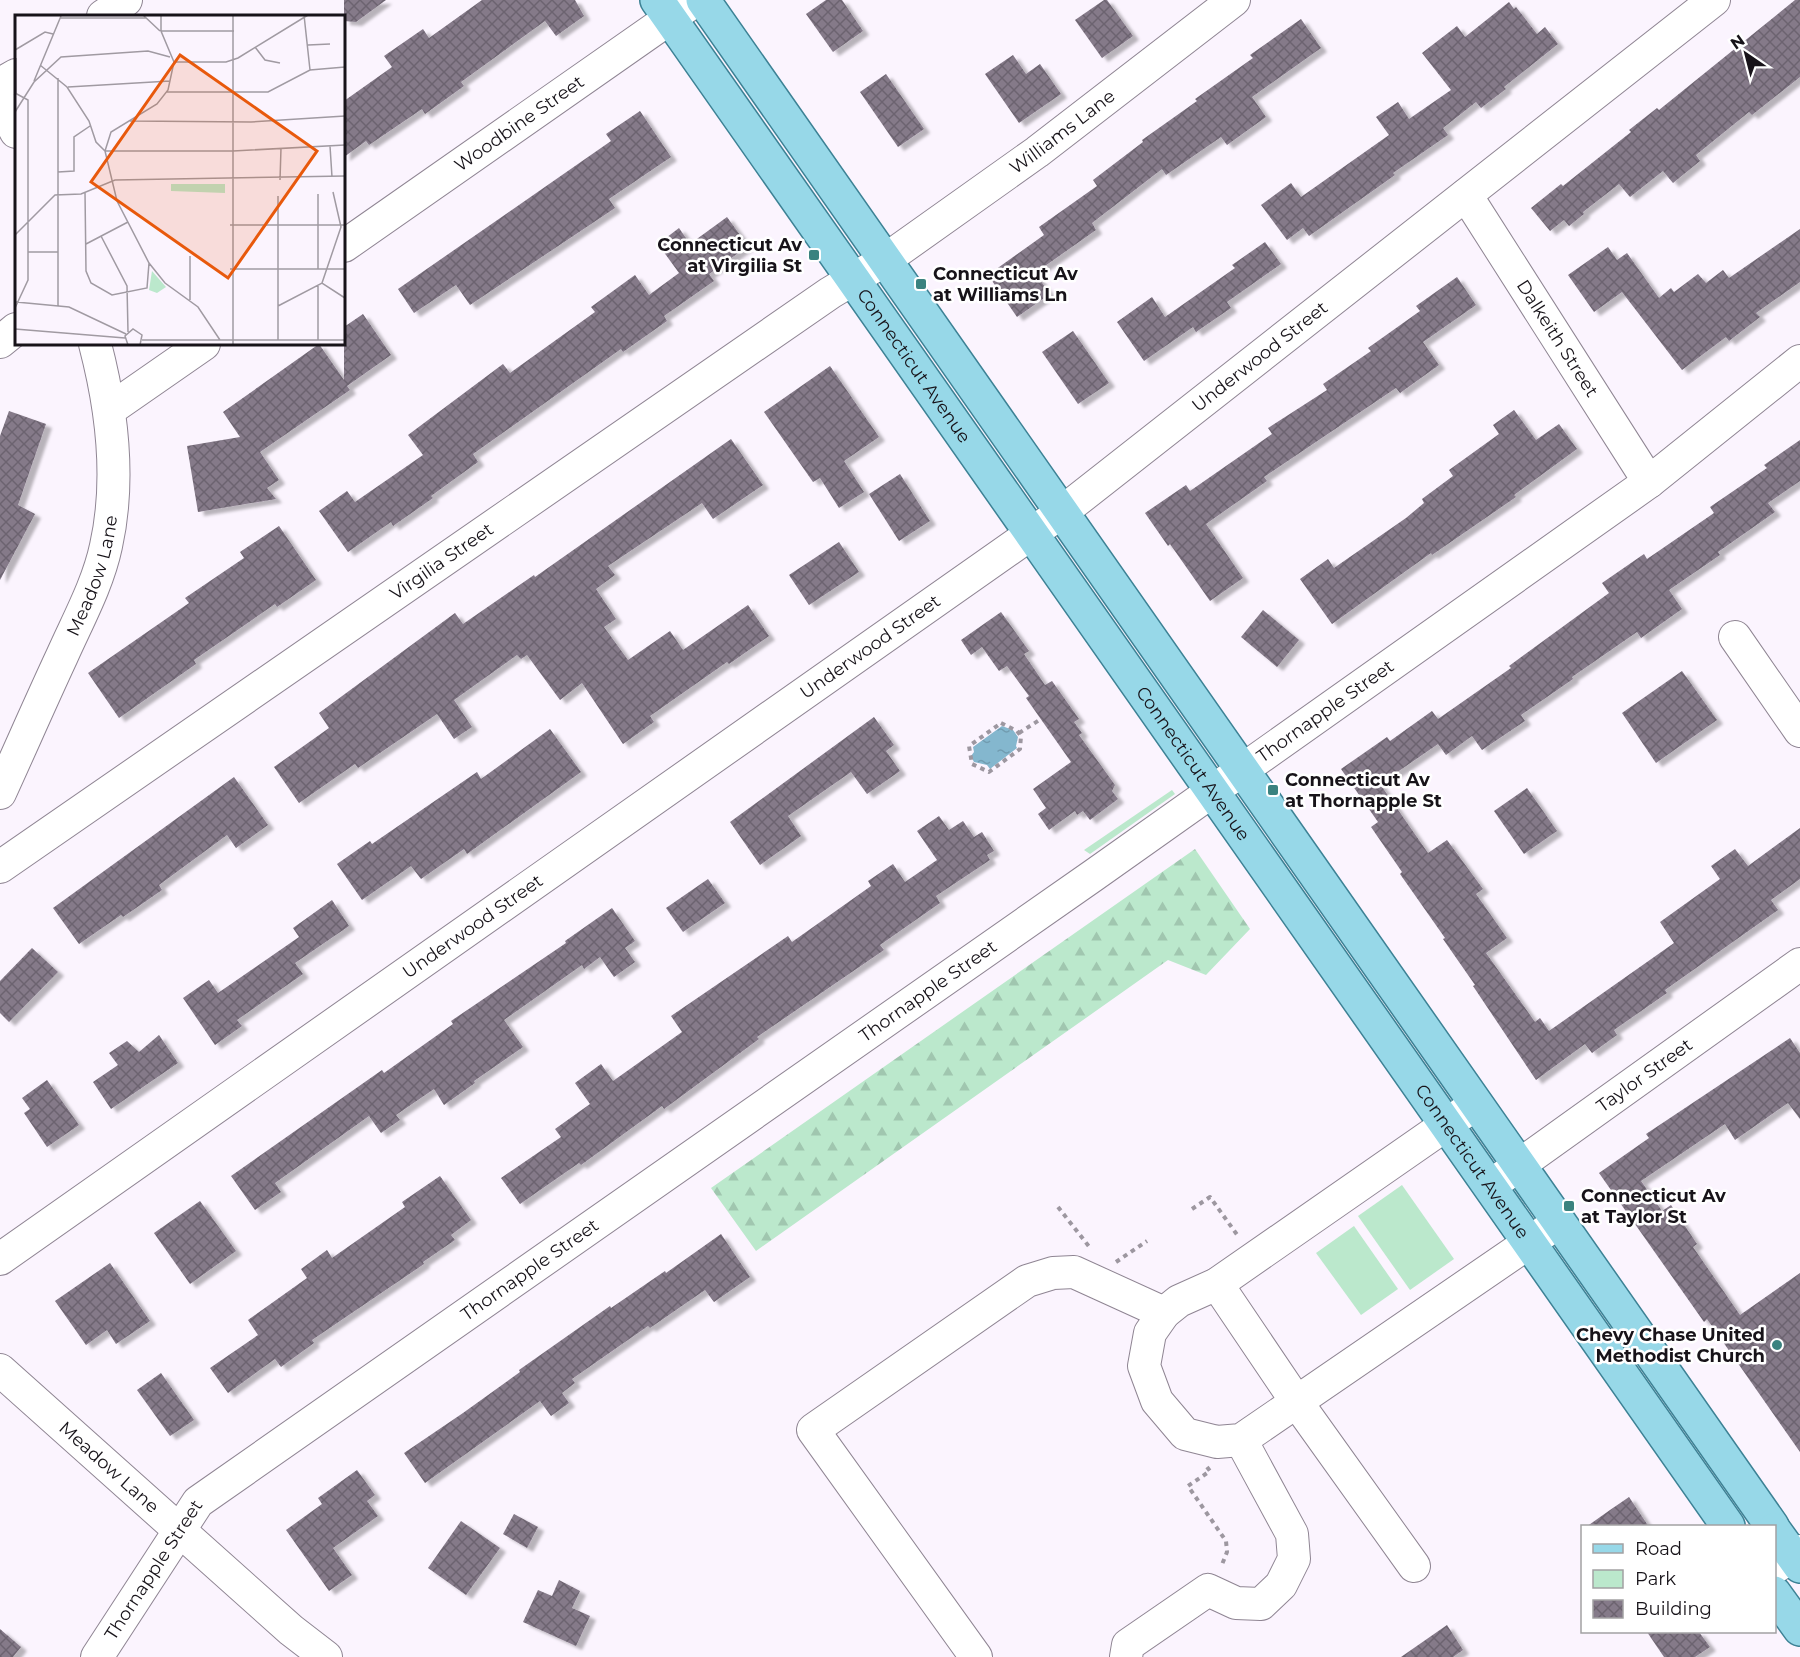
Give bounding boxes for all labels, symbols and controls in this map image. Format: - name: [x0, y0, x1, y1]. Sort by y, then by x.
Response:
- inset map: [15, 15, 345, 345]
- north arrow: [1716, 24, 1776, 84]
- text: N: [1727, 31, 1748, 54]
- street label: Woodbine Street: [450, 71, 588, 176]
- street label: Williams Lane: [1005, 85, 1119, 179]
- place label: Connecticut Av at Virgilia St: [657, 234, 802, 277]
- marker: Connecticut Av at Virgilia St: [807, 248, 821, 262]
- place label: Connecticut Av at Williams Ln: [933, 263, 1078, 306]
- street label: Dalkeith Street: [1512, 276, 1603, 401]
- marker: Connecticut Av at Williams Ln: [914, 277, 928, 291]
- street label: Connecticut Avenue: [852, 284, 976, 447]
- street label: Underwood Street: [1188, 297, 1332, 417]
- street label: Meadow Lane: [62, 514, 122, 640]
- street label: Virgilia Street: [386, 518, 498, 605]
- street label: Underwood Street: [796, 590, 945, 704]
- street label: Thornapple Street: [1252, 655, 1398, 767]
- street label: Connecticut Avenue: [1131, 682, 1255, 845]
- place label: Connecticut Av at Thornapple St: [1285, 769, 1442, 812]
- marker: Connecticut Av at Thornapple St: [1266, 783, 1280, 797]
- street label: Underwood Street: [398, 870, 547, 983]
- street label: Thornapple Street: [855, 935, 1001, 1047]
- street label: Taylor Street: [1592, 1034, 1697, 1117]
- street label: Connecticut Avenue: [1410, 1080, 1534, 1243]
- place label: Connecticut Av at Taylor St: [1581, 1185, 1726, 1228]
- marker: Connecticut Av at Taylor St: [1562, 1199, 1576, 1213]
- street label: Thornapple Street: [457, 1214, 603, 1326]
- place label: Chevy Chase United Methodist Church: [1576, 1324, 1765, 1367]
- marker: Chevy Chase United Methodist Church: [1770, 1338, 1784, 1352]
- street label: Meadow Lane: [54, 1417, 163, 1518]
- street label: Thornapple Street: [100, 1496, 207, 1644]
- legend: [1581, 1525, 1776, 1633]
- text: Road: [1635, 1538, 1682, 1560]
- text: Park: [1635, 1568, 1676, 1590]
- text: Building: [1635, 1598, 1712, 1620]

